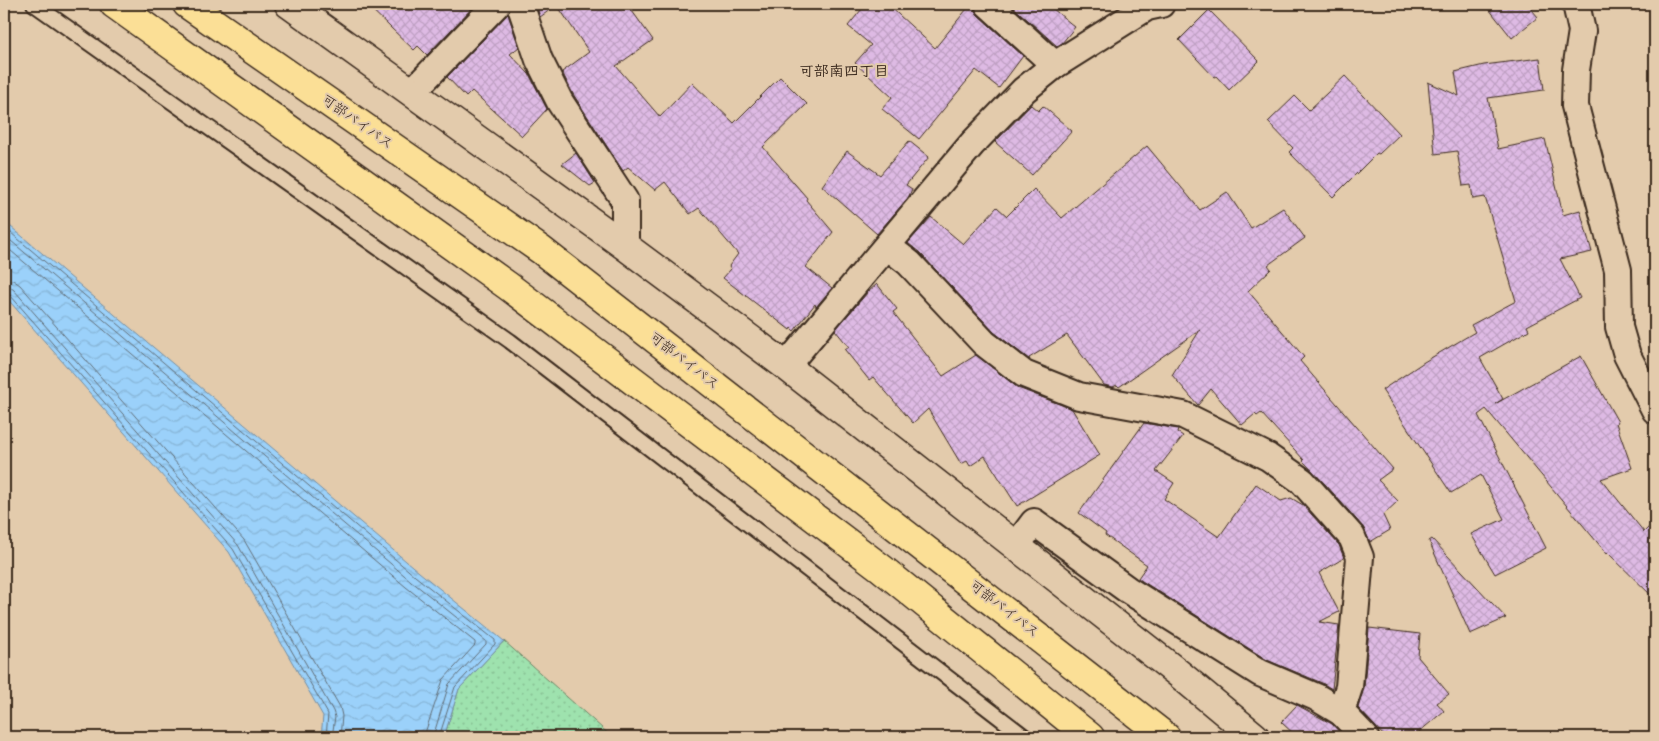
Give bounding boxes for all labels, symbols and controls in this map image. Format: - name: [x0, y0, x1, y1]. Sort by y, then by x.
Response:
- district label: 可部南四丁目: [799, 60, 889, 84]
- street label: 可部バイパス: [316, 89, 398, 155]
- street label: 可部バイパス: [644, 327, 724, 395]
- street label: 可部バイパス: [964, 575, 1044, 643]

